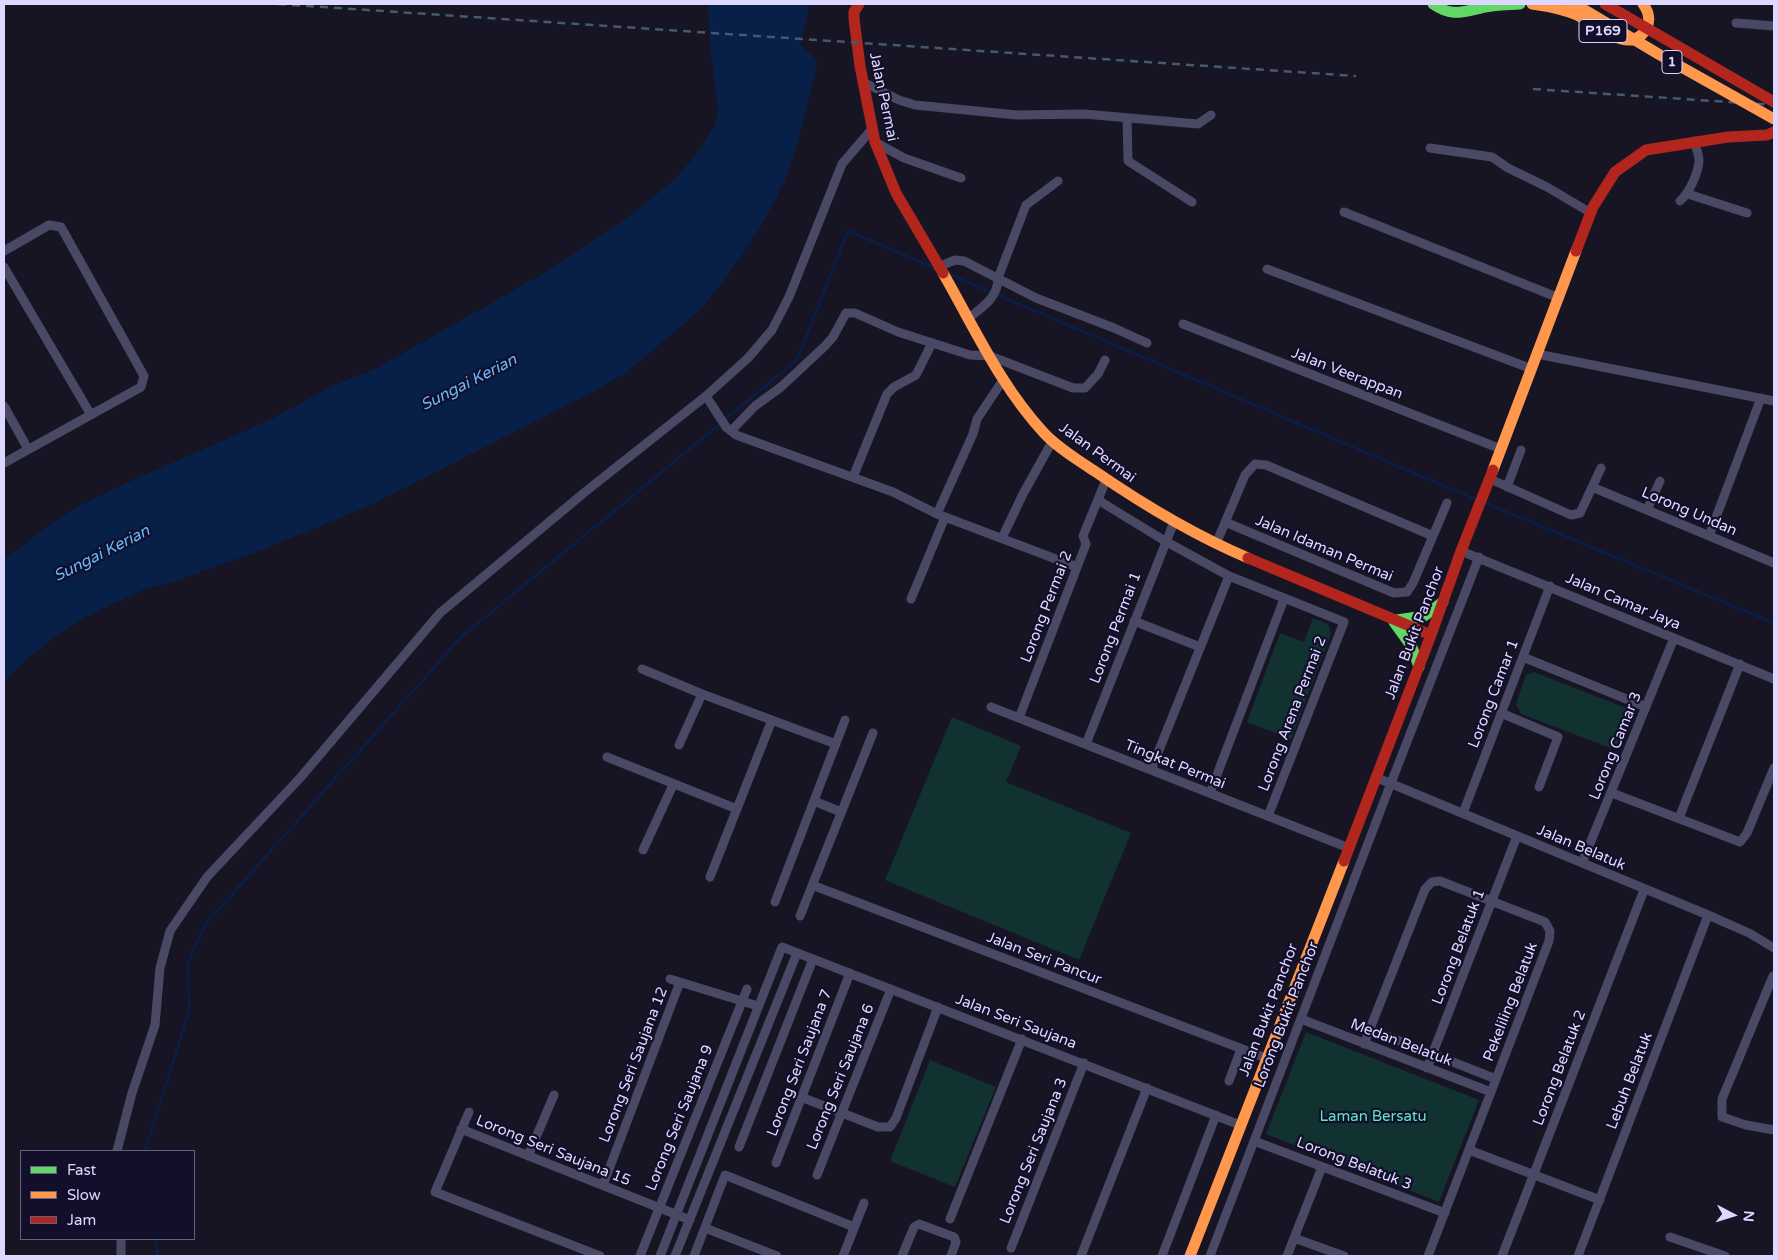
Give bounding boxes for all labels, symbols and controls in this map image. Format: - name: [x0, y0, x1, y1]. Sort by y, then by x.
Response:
- road number: P169: [1579, 20, 1627, 42]
- street label: Jalan Permai: [865, 51, 901, 143]
- road number: 1: [1662, 51, 1682, 74]
- street label: Jalan Veerappan: [1289, 344, 1405, 404]
- water label: Sungai Kerian: [418, 351, 520, 415]
- street label: Jalan Permai: [1055, 419, 1139, 487]
- street label: Lorong Undan: [1638, 484, 1740, 540]
- street label: Jalan Idaman Permai: [1252, 512, 1396, 586]
- water label: Sungai Kerian: [51, 522, 153, 586]
- street label: Lorong Permai 2: [1017, 549, 1077, 665]
- street label: Jalan Bukit Panchor: [1381, 564, 1449, 702]
- street label: Lorong Permai 1: [1086, 570, 1146, 686]
- street label: Jalan Camar Jaya: [1563, 570, 1683, 634]
- street label: Lorong Arena Permai 2: [1255, 634, 1331, 794]
- street label: Lorong Camar 1: [1465, 637, 1523, 751]
- street label: Lorong Camar 3: [1586, 689, 1646, 803]
- street label: Tingkat Permai: [1122, 737, 1228, 793]
- street label: Jalan Belatuk: [1534, 821, 1628, 875]
- street label: Lorong Belatuk 1: [1429, 887, 1489, 1007]
- street label: Jalan Seri Pancur: [984, 929, 1104, 989]
- street label: Lorong Bukit Panchor: [1251, 939, 1323, 1091]
- street label: Pekeliling Belatuk: [1480, 940, 1542, 1064]
- street label: Jalan Bukit Panchor: [1235, 941, 1303, 1079]
- street label: Lorong Seri Saujana 12: [596, 985, 672, 1145]
- street label: Lorong Seri Saujana 7: [764, 987, 836, 1139]
- street label: Jalan Seri Saujana: [953, 991, 1079, 1053]
- street label: Lorong Seri Saujana 6: [803, 1001, 879, 1153]
- street label: Lorong Belatuk 2: [1530, 1008, 1590, 1128]
- street label: Medan Belatuk: [1348, 1015, 1454, 1071]
- street label: Lebuh Belatuk: [1603, 1030, 1657, 1132]
- street label: Lorong Seri Saujana 9: [642, 1042, 718, 1194]
- street label: Lorong Seri Saujana 3: [996, 1075, 1072, 1227]
- park label: Laman Bersatu: [1319, 1108, 1427, 1126]
- street label: Lorong Seri Saujana 15: [473, 1112, 633, 1190]
- street label: Lorong Belatuk 3: [1294, 1134, 1414, 1194]
- legend: [20, 1150, 195, 1240]
- text: Fast: [67, 1161, 96, 1179]
- text: Slow: [67, 1186, 101, 1204]
- north arrow: [1708, 1190, 1758, 1240]
- text: N: [1739, 1210, 1757, 1223]
- text: Jam: [67, 1211, 96, 1229]

